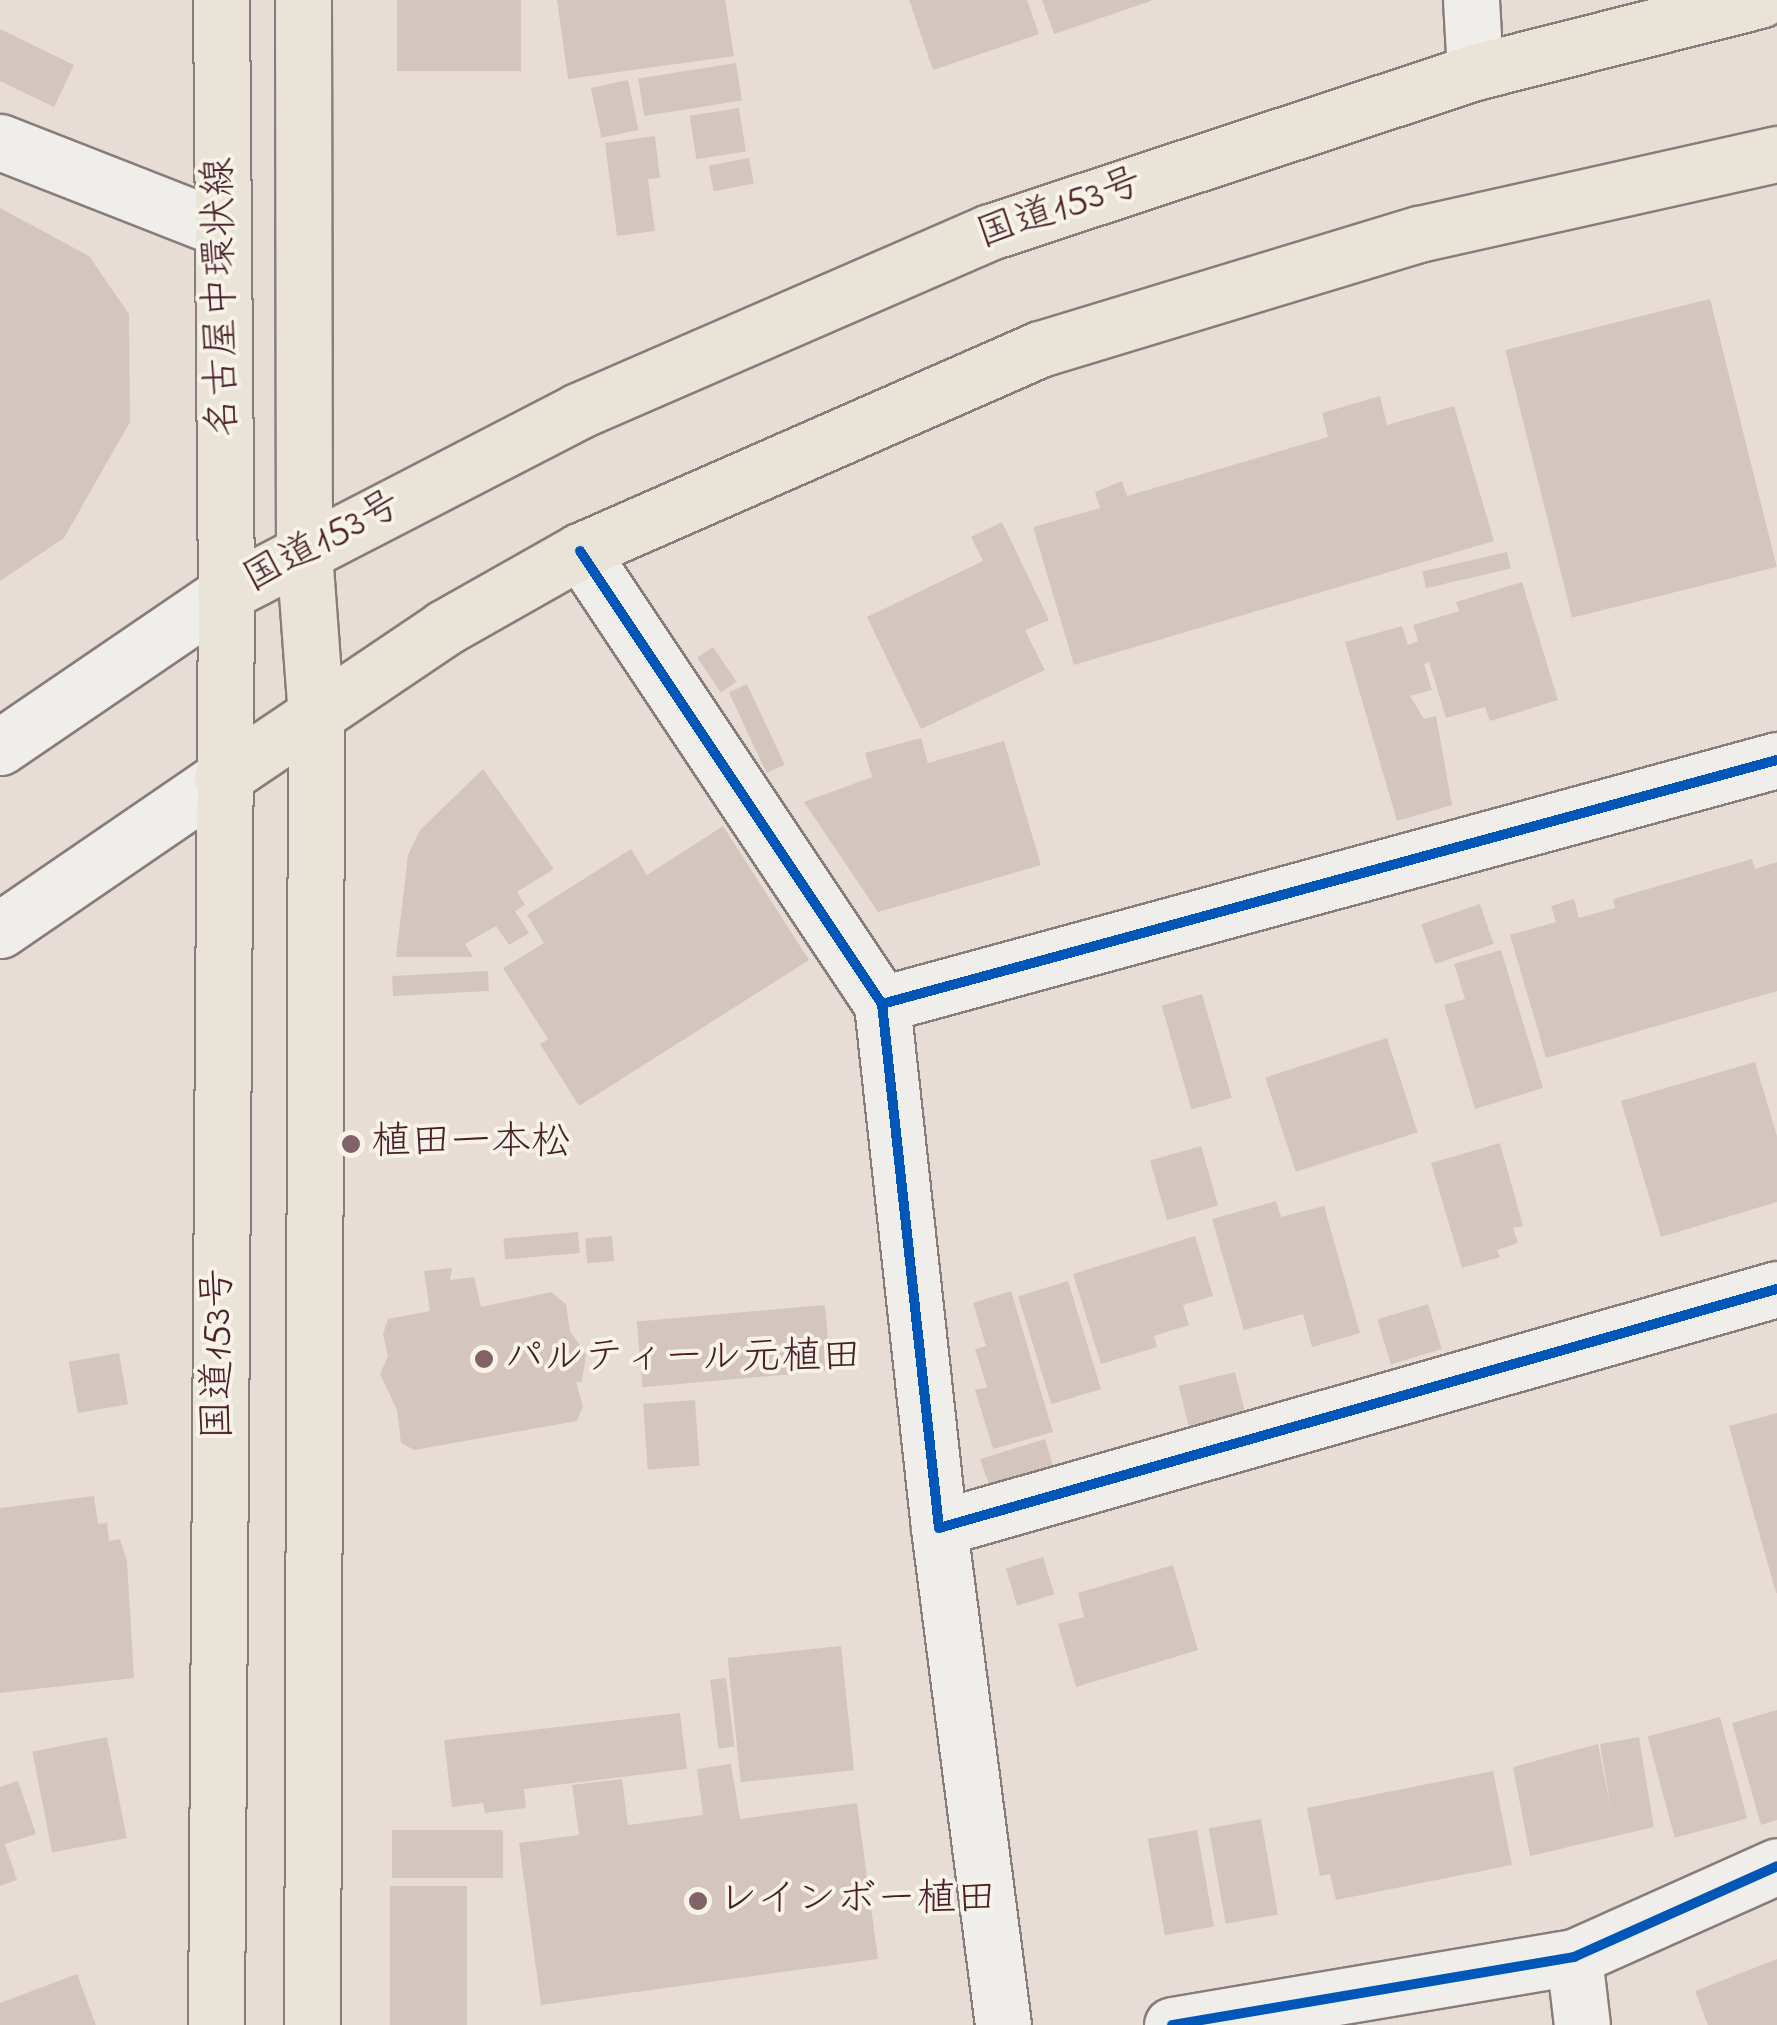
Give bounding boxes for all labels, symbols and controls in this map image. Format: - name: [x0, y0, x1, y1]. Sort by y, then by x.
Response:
- street label: 名古屋中環状線: [197, 157, 249, 437]
- street label: 国道153号: [971, 159, 1149, 261]
- street label: 国道153号: [236, 481, 410, 605]
- place label: 植田一本松: [371, 1120, 571, 1168]
- marker: 植田一本松: [340, 1133, 362, 1155]
- street label: 国道153号: [196, 1268, 244, 1440]
- place label: パルティール元植田: [504, 1335, 864, 1383]
- marker: パルティール元植田: [473, 1348, 495, 1370]
- place label: レインボー植田: [718, 1877, 998, 1925]
- marker: レインボー植田: [687, 1890, 709, 1912]

